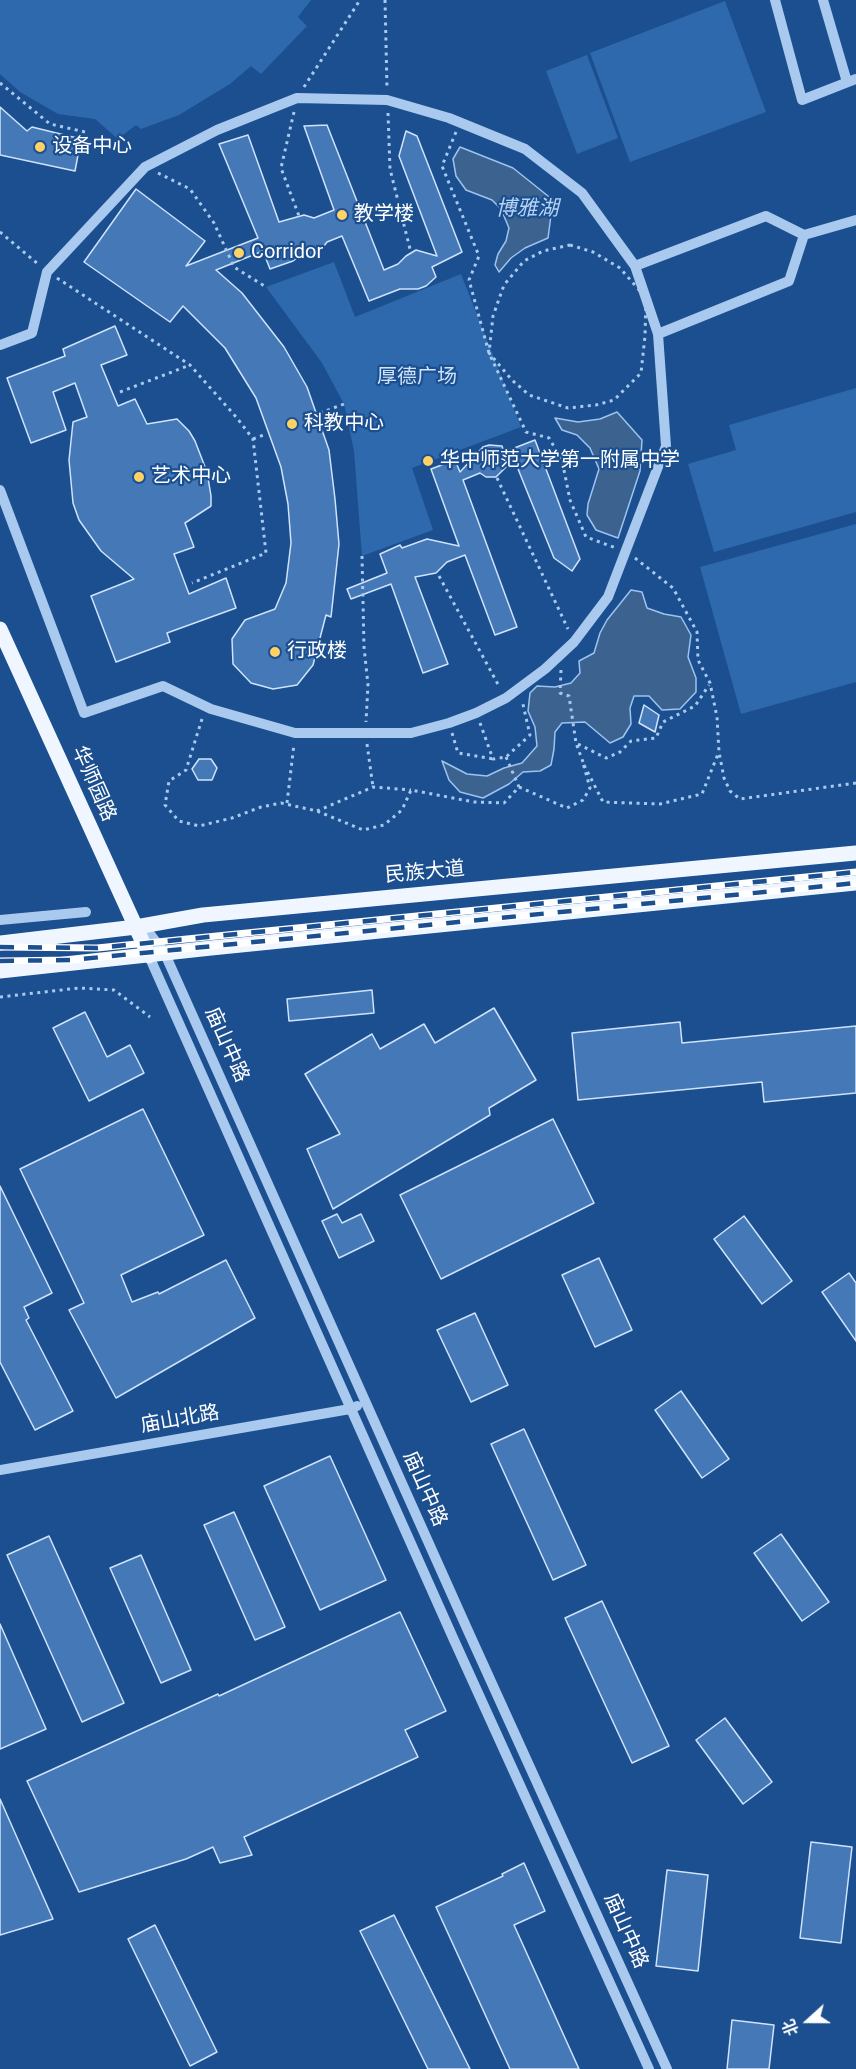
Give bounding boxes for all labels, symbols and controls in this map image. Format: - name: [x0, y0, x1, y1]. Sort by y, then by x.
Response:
- place label: 设备中心: [52, 135, 132, 159]
- marker: 设备中心: [33, 140, 47, 154]
- water label: 博雅湖: [496, 197, 558, 223]
- place label: 教学楼: [354, 203, 414, 227]
- marker: 教学楼: [335, 208, 349, 222]
- place label: Corridor: [251, 241, 323, 265]
- marker: Corridor: [232, 246, 246, 260]
- park label: 厚德广场: [377, 366, 457, 390]
- place label: 科教中心: [304, 412, 384, 436]
- marker: 科教中心: [285, 417, 299, 431]
- place label: 华中师范大学第一附属中学: [440, 449, 680, 473]
- marker: 华中师范大学第一附属中学: [421, 454, 435, 468]
- place label: 艺术中心: [151, 465, 231, 489]
- marker: 艺术中心: [132, 470, 146, 484]
- place label: 行政楼: [287, 640, 347, 664]
- marker: 行政楼: [268, 645, 282, 659]
- street label: 华师园路: [66, 743, 120, 825]
- street label: 民族大道: [384, 858, 466, 888]
- street label: 庙山中路: [199, 1004, 253, 1086]
- street label: 庙山北路: [139, 1401, 221, 1439]
- street label: 庙山中路: [397, 1448, 451, 1530]
- street label: 庙山中路: [598, 1890, 652, 1972]
- north arrow: [778, 1991, 838, 2051]
- text: 北: [779, 2017, 802, 2039]

